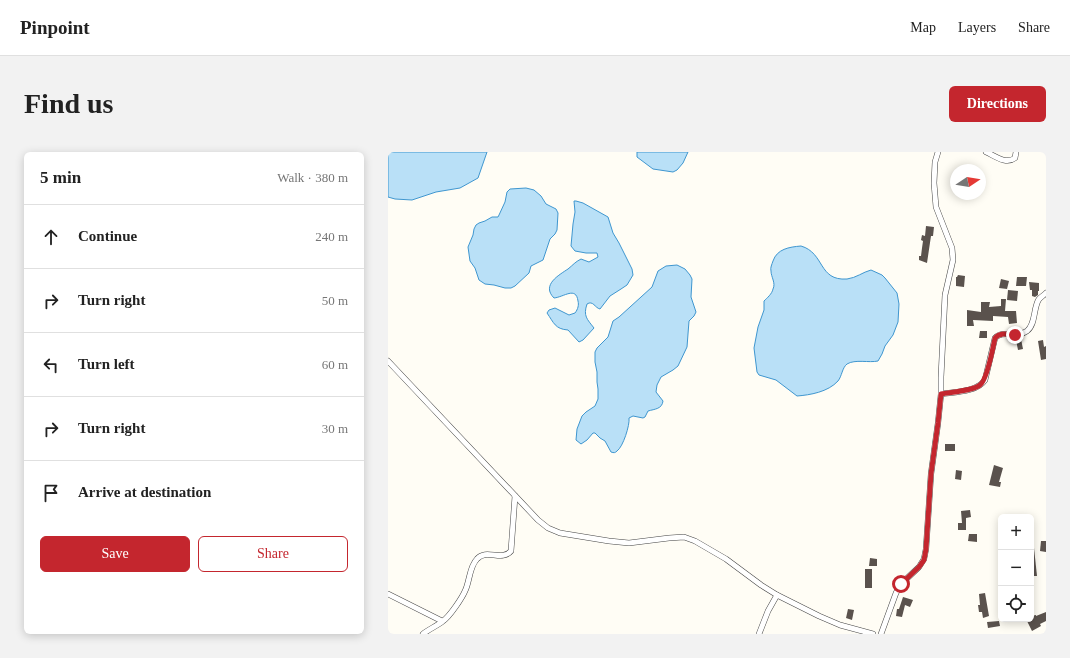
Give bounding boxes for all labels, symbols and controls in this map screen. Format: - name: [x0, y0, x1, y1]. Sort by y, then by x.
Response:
- text: Pinpoint: [20, 17, 90, 38]
- text: Map: [910, 20, 936, 35]
- text: Layers: [958, 20, 996, 35]
- text: Share: [1018, 20, 1050, 35]
- button: Directions: [949, 86, 1046, 122]
- text: Find us: [24, 88, 114, 119]
- north arrow: [950, 164, 986, 200]
- text: 5 min: [40, 168, 81, 187]
- text: Walk · 380 m: [277, 170, 348, 185]
- icon: ahead: [40, 226, 62, 248]
- text: Continue: [78, 228, 137, 244]
- text: 240 m: [315, 229, 348, 244]
- icon: right: [40, 290, 62, 312]
- text: Turn right: [78, 292, 145, 308]
- text: 50 m: [322, 293, 348, 308]
- route end: [1006, 326, 1024, 344]
- icon: left: [40, 354, 62, 376]
- text: Turn left: [78, 356, 135, 372]
- text: 60 m: [322, 357, 348, 372]
- icon: right: [40, 418, 62, 440]
- text: Turn right: [78, 420, 145, 436]
- text: 30 m: [322, 421, 348, 436]
- icon: arrive: [40, 482, 62, 504]
- text: Arrive at destination: [78, 484, 211, 500]
- map controls: [998, 514, 1034, 622]
- button: +: [998, 514, 1034, 550]
- button: Save: [40, 536, 190, 572]
- button: Share: [198, 536, 348, 572]
- button: −: [998, 550, 1034, 586]
- route start: [892, 575, 910, 593]
- button: locate: [998, 586, 1034, 622]

